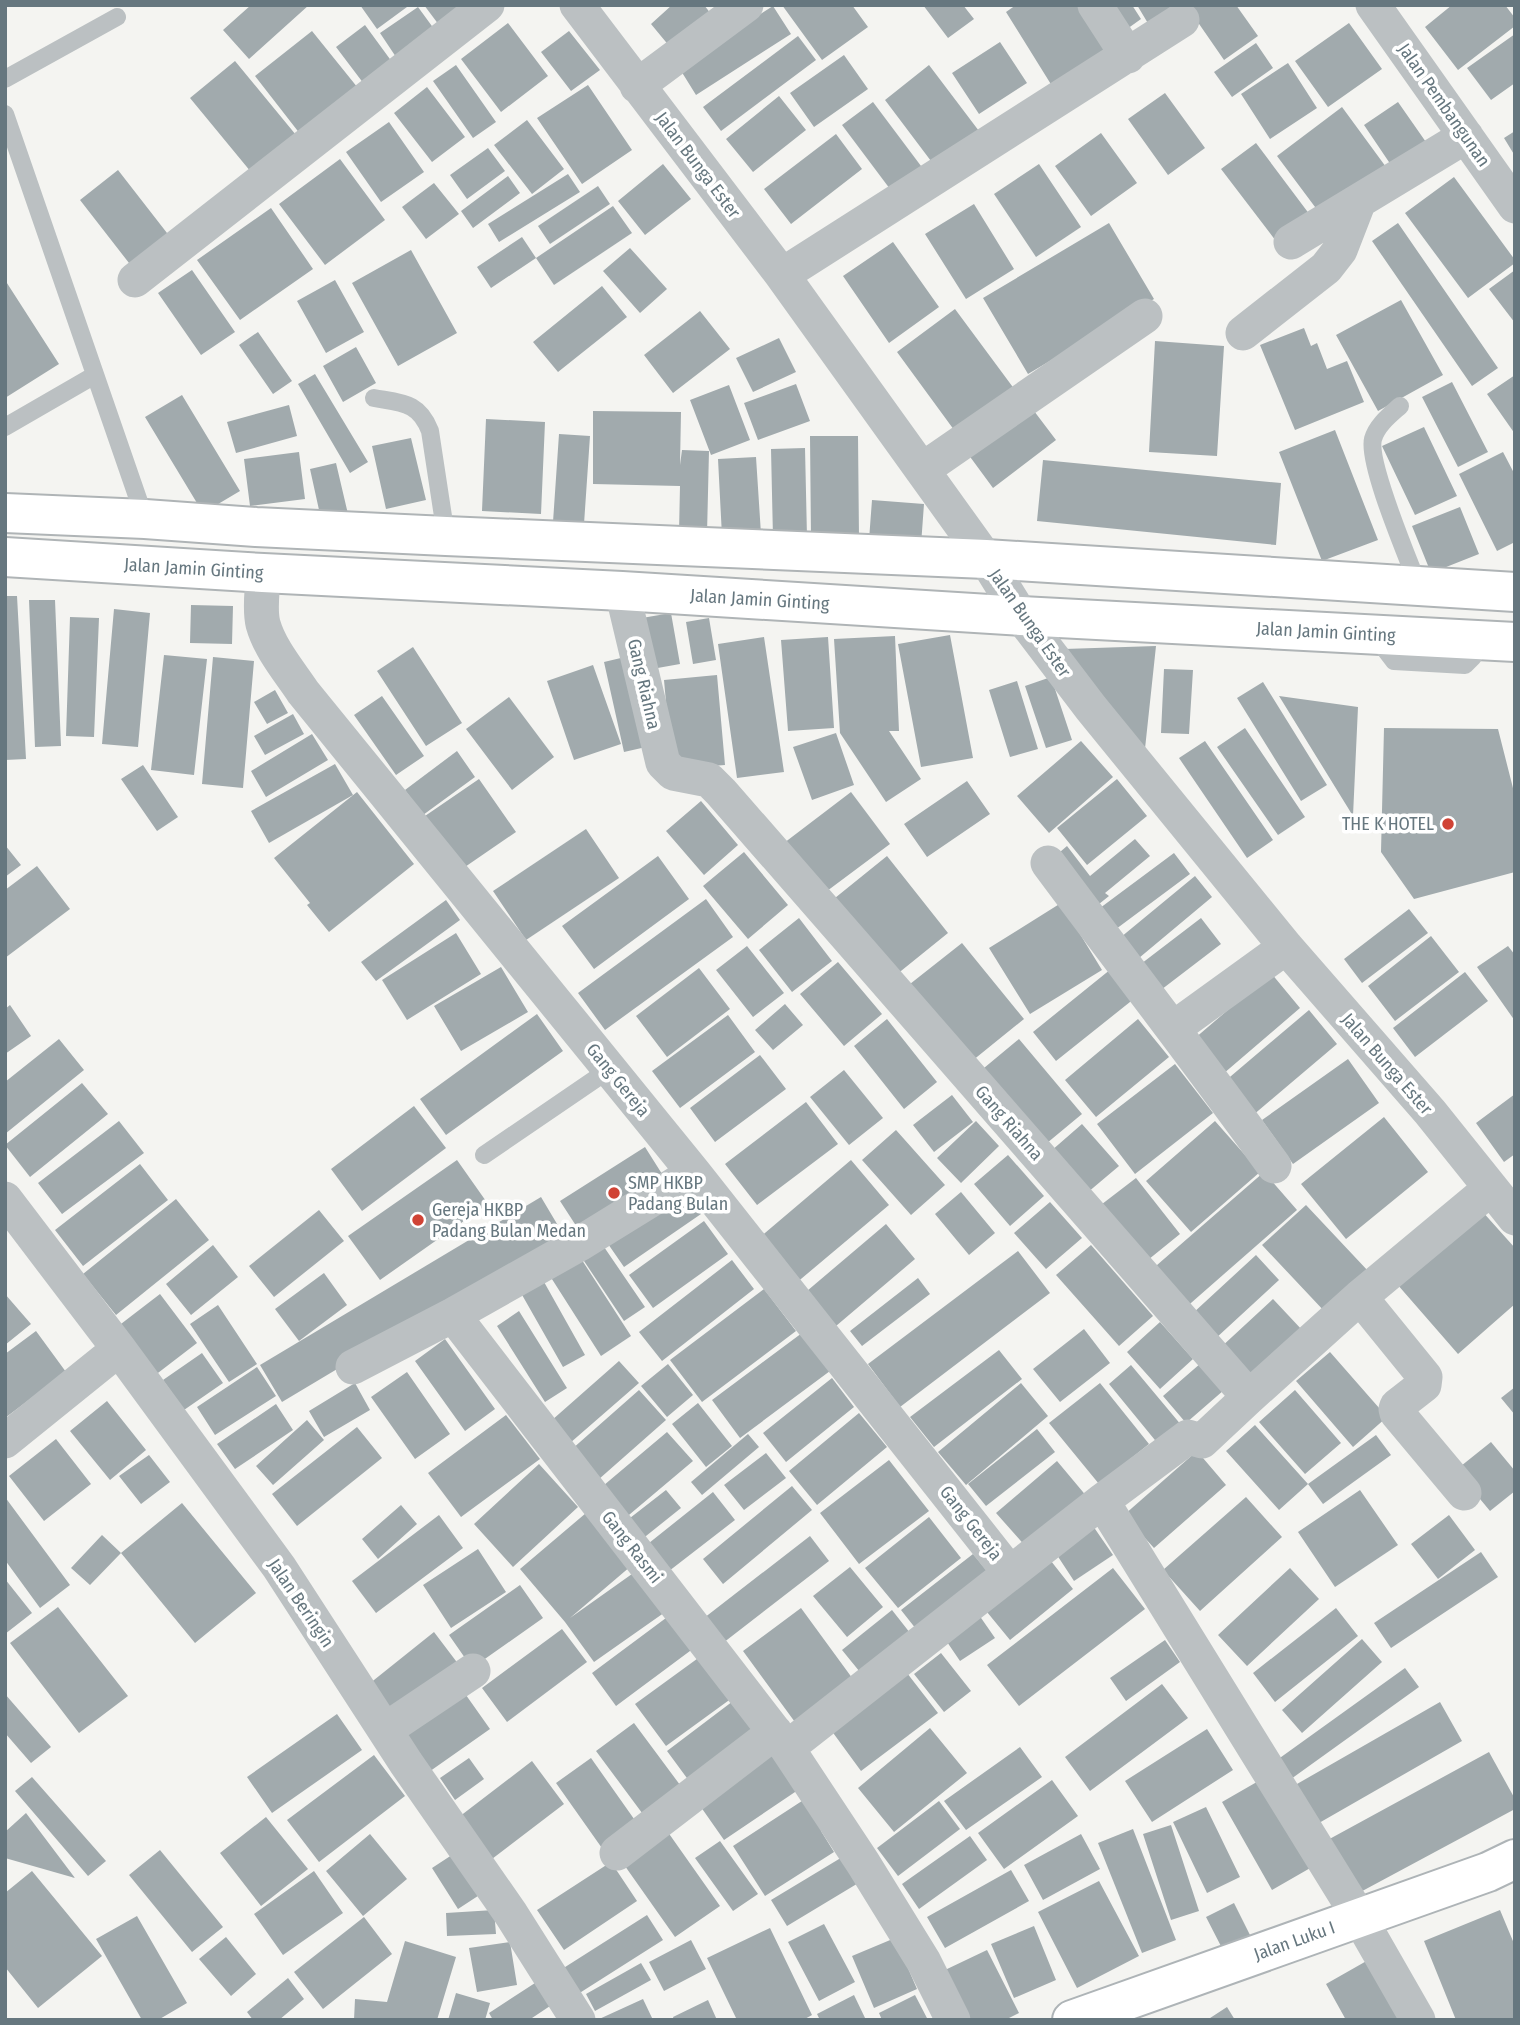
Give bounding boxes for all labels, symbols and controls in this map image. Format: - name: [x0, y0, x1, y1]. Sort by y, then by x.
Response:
- street label: Jalan Pembangunan: [1393, 39, 1495, 171]
- street label: Jalan Bunga Ester: [651, 107, 746, 223]
- street label: Jalan Jamin Ginting: [123, 553, 264, 584]
- street label: Jalan Bunga Ester: [984, 564, 1076, 682]
- street label: Jalan Jamin Ginting: [690, 584, 831, 615]
- street label: Jalan Jamin Ginting: [1256, 617, 1397, 647]
- street label: Gang Riahna: [623, 637, 665, 732]
- place label: THE K HOTEL: [1342, 813, 1434, 835]
- marker: THE K HOTEL: [1440, 816, 1456, 832]
- street label: Jalan Bunga Ester: [1337, 1009, 1438, 1120]
- street label: Gang Gereja: [582, 1039, 655, 1121]
- street label: Gang Riahna: [970, 1081, 1048, 1165]
- place label: SMP HKBP Padang Bulan: [628, 1172, 728, 1215]
- marker: SMP HKBP Padang Bulan: [606, 1185, 622, 1201]
- place label: Gereja HKBP Padang Bulan Medan: [432, 1199, 586, 1242]
- marker: Gereja HKBP Padang Bulan Medan: [410, 1212, 426, 1228]
- street label: Gang Gereja: [935, 1481, 1007, 1565]
- street label: Gang Rasmi: [597, 1506, 667, 1588]
- street label: Jalan Beringin: [263, 1554, 339, 1652]
- street label: Jalan Luku I: [1251, 1916, 1338, 1965]

